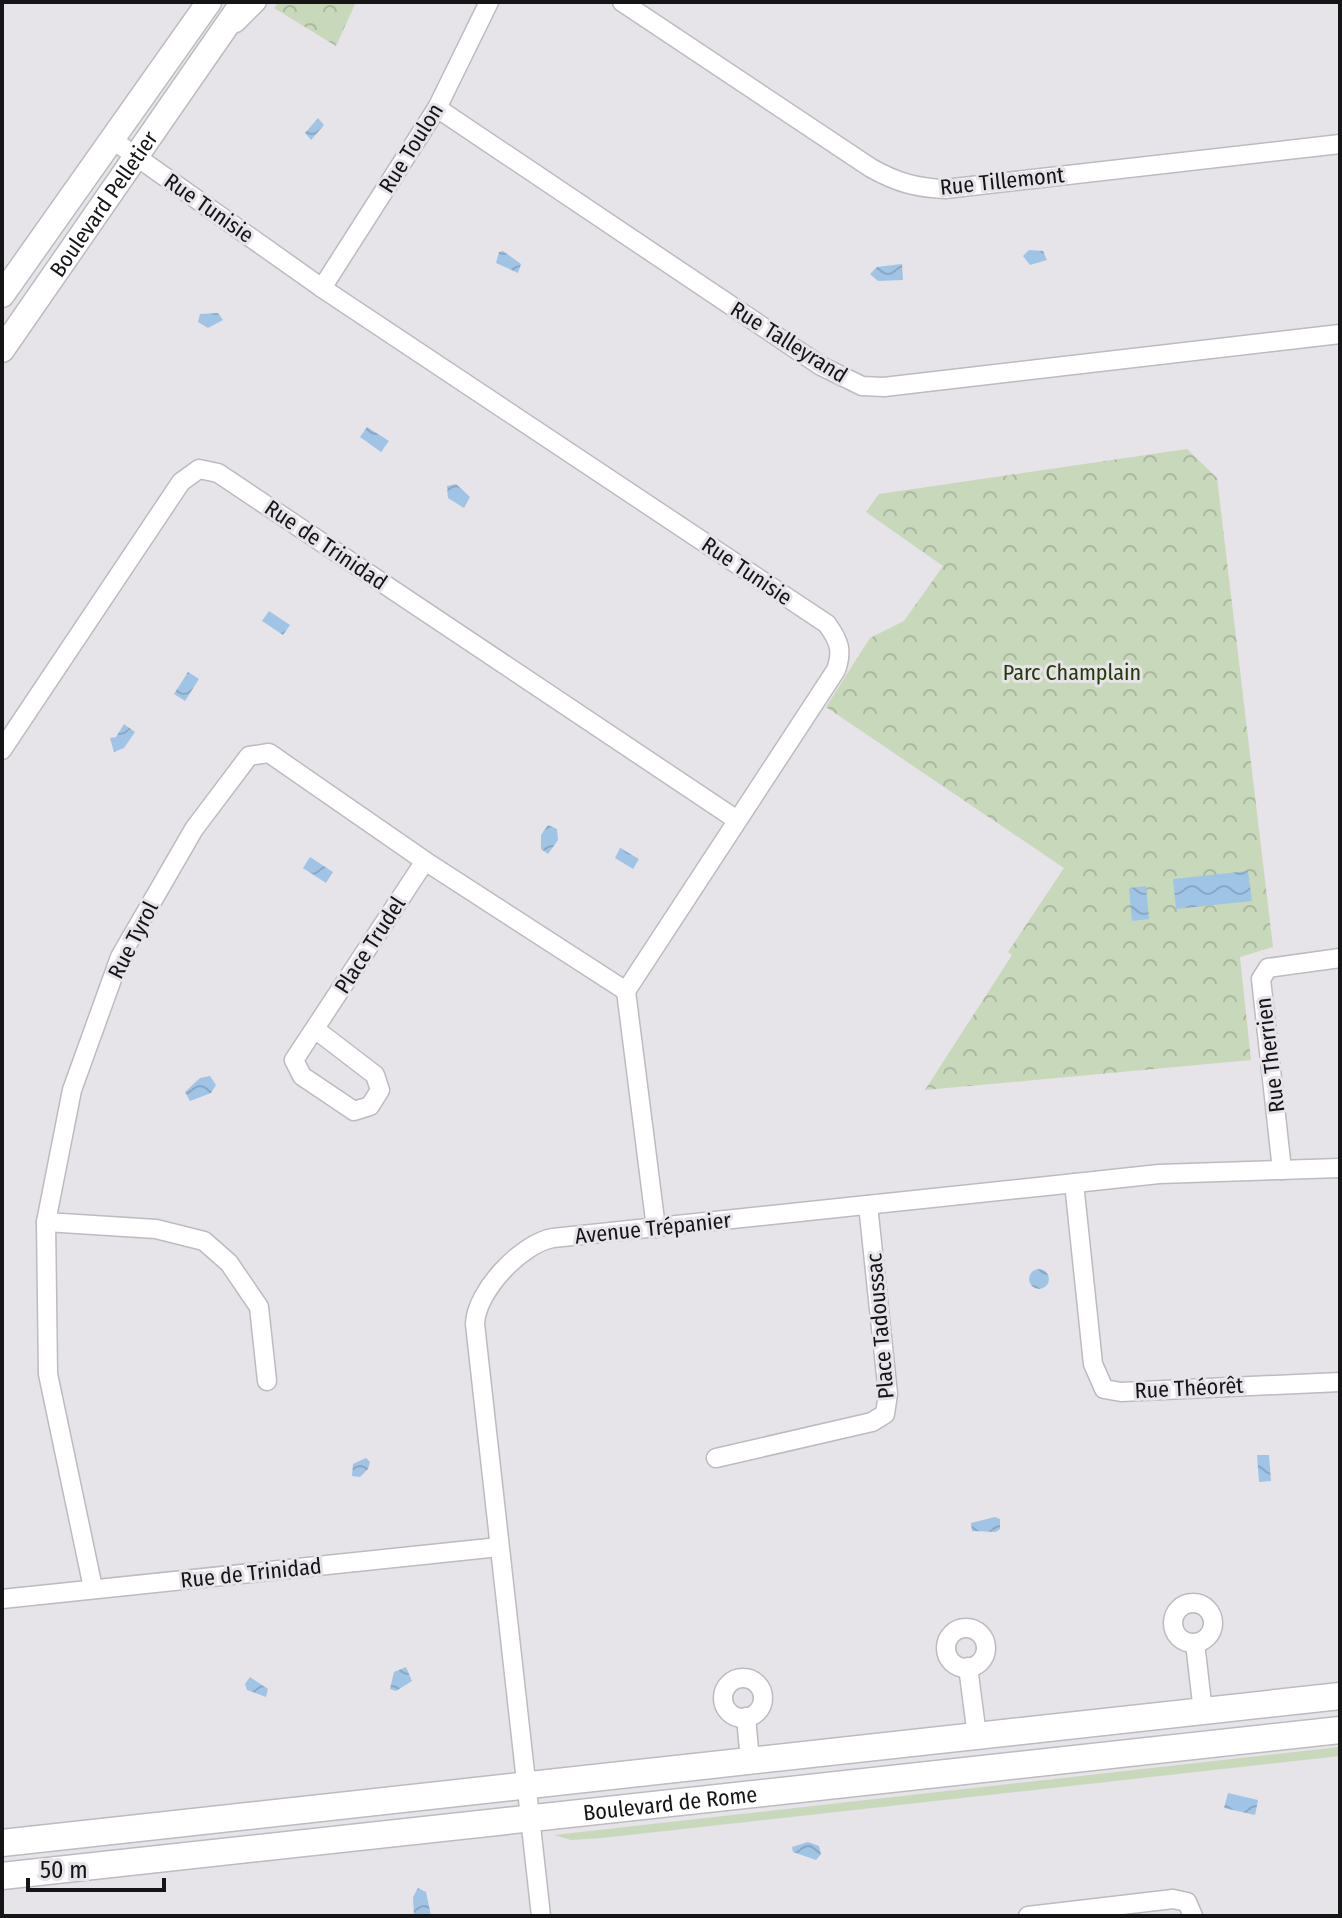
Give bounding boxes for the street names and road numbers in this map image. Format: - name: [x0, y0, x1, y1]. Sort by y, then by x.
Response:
- street label: Rue Toulon: [373, 98, 449, 198]
- street label: Boulevard Pelletier: [43, 125, 163, 282]
- street label: Rue Tillemont: [938, 161, 1066, 201]
- street label: Rue Tunisie: [159, 167, 259, 249]
- street label: Rue Talleyrand: [726, 295, 852, 389]
- street label: Rue de Trinidad: [260, 494, 392, 596]
- street label: Rue Tunisie: [697, 531, 797, 611]
- street label: Place Trudel: [329, 891, 411, 998]
- street label: Rue Tyrol: [102, 897, 164, 983]
- street label: Rue Therrien: [1250, 996, 1290, 1114]
- street label: Avenue Trépanier: [574, 1206, 733, 1250]
- street label: Place Tadoussac: [860, 1251, 900, 1400]
- street label: Rue Théorêt: [1134, 1372, 1245, 1404]
- street label: Rue de Trinidad: [179, 1552, 323, 1594]
- street label: Boulevard de Rome: [582, 1780, 758, 1826]

